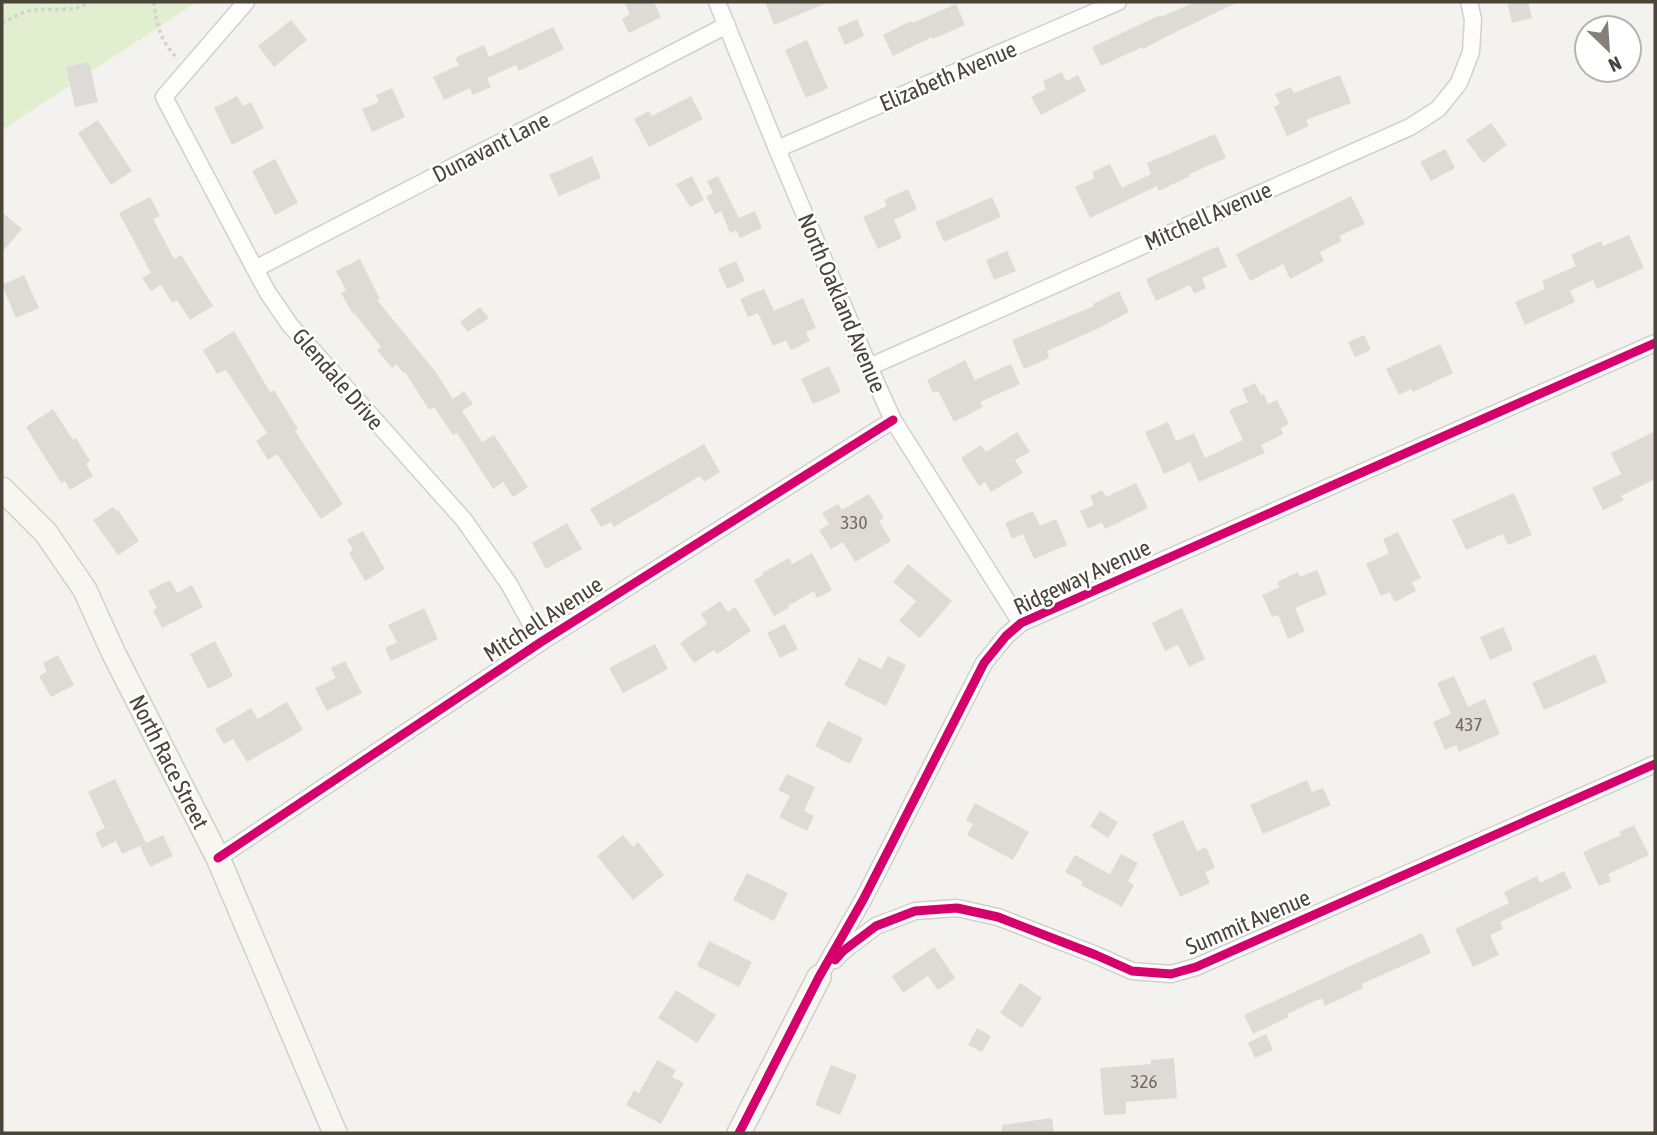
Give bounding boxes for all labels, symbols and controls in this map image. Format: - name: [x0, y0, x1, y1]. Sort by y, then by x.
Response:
- north arrow: [1573, 14, 1643, 84]
- street label: Elizabeth Avenue: [876, 35, 1020, 117]
- text: N: [1605, 52, 1625, 77]
- street label: Dunavant Lane: [428, 106, 554, 188]
- street label: Mitchell Avenue: [1140, 176, 1276, 256]
- street label: North Oakland Avenue: [793, 210, 891, 396]
- street label: Glendale Drive: [287, 323, 389, 435]
- house number: 330: [841, 511, 867, 533]
- street label: Ridgeway Avenue: [1010, 534, 1154, 620]
- street label: Mitchell Avenue: [479, 571, 607, 667]
- street label: North Race Street: [124, 691, 214, 833]
- house number: 437: [1456, 713, 1482, 735]
- street label: Summit Avenue: [1182, 884, 1314, 960]
- house number: 326: [1131, 1070, 1157, 1092]

